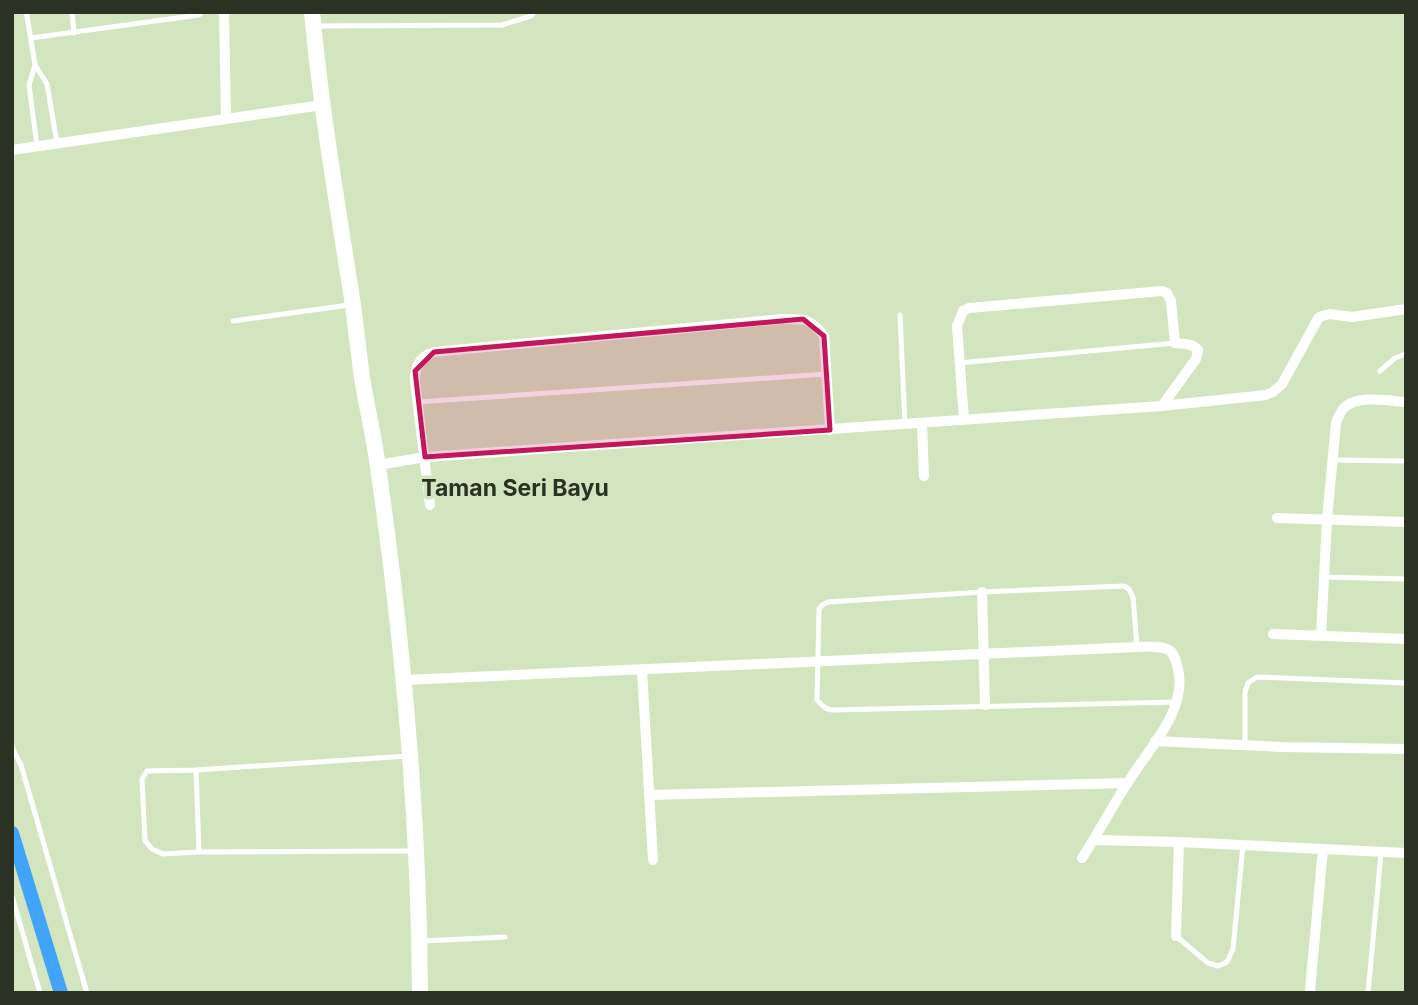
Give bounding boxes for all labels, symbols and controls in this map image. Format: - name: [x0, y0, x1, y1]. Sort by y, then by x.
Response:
- district label: Taman Seri Bayu: [421, 474, 609, 502]

